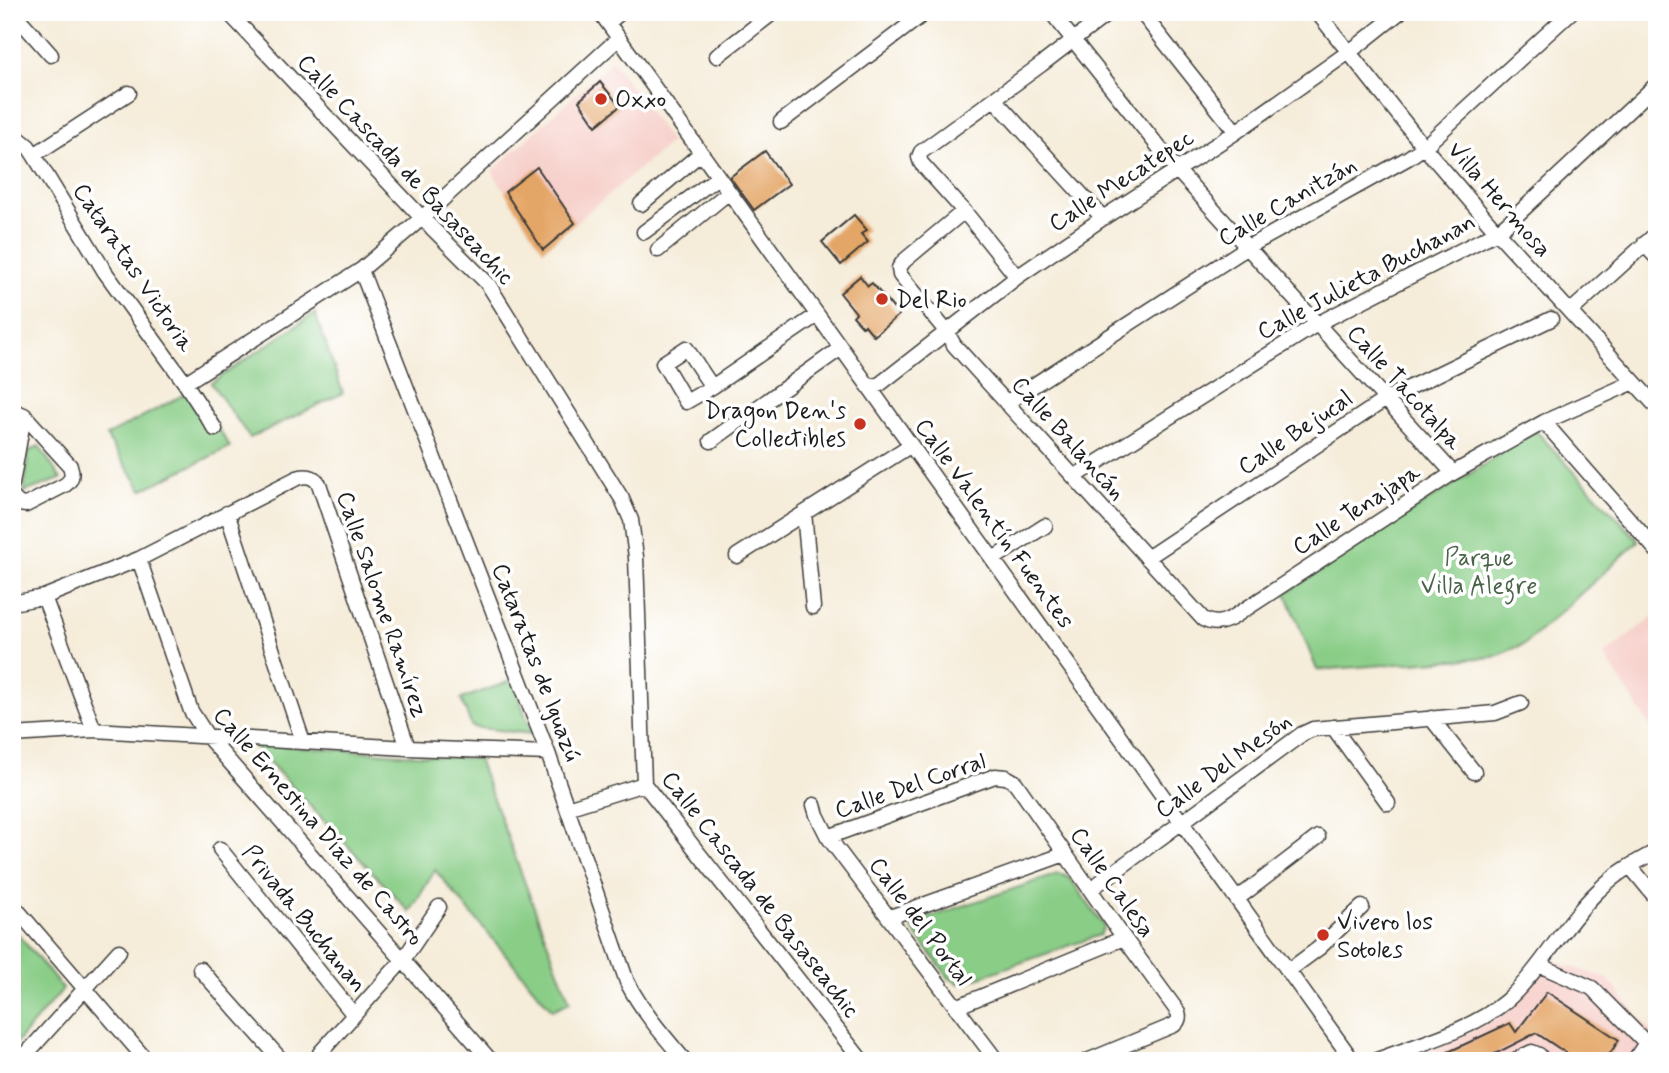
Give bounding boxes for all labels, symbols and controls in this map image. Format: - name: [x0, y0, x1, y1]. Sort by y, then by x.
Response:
- street label: Calle Cascada de Basaseachic: [290, 48, 520, 292]
- place label: Oxxo: [615, 85, 666, 116]
- marker: Oxxo: [593, 91, 609, 107]
- street label: Calle Mecatepec: [1043, 123, 1200, 240]
- street label: Villa Hermosa: [1440, 136, 1558, 264]
- street label: Calle Canitzán: [1213, 150, 1363, 254]
- street label: Cataratas Victoria: [65, 177, 201, 359]
- street label: Calle Julieta Buchanan: [1252, 207, 1481, 348]
- place label: Del Rio: [896, 285, 967, 316]
- marker: Del Rio: [874, 291, 890, 307]
- street label: Calle Tacotalpa: [1339, 319, 1469, 458]
- street label: Calle Balancán: [1004, 370, 1132, 508]
- street label: Calle Bejucal: [1232, 384, 1359, 483]
- place label: Dragon Den's Collectibles: [704, 396, 846, 455]
- street label: Calle Valentín Fuentes: [907, 413, 1081, 635]
- marker: Dragon Den's Collectibles: [852, 416, 868, 432]
- street label: Calle Tenajapa: [1287, 457, 1427, 563]
- street label: Calle Salome Ramírez: [328, 487, 435, 722]
- park label: Parque Villa Alegre: [1421, 543, 1537, 605]
- street label: Cataratas de Iguazú: [484, 559, 588, 766]
- street label: Calle Ernestina Díaz de Castro: [206, 701, 430, 953]
- street label: Calle Del Mesón: [1149, 706, 1298, 826]
- street label: Calle Del Corral: [831, 746, 990, 827]
- street label: Calle Cascada de Basaseachic: [654, 765, 866, 1025]
- street label: Calle Calesa: [1062, 821, 1161, 944]
- street label: Privada Buchanan: [235, 838, 373, 999]
- street label: Calle del Portal: [861, 851, 978, 993]
- place label: Vivero los Sotoles: [1337, 907, 1433, 966]
- marker: Vivero los Sotoles: [1315, 927, 1331, 943]

